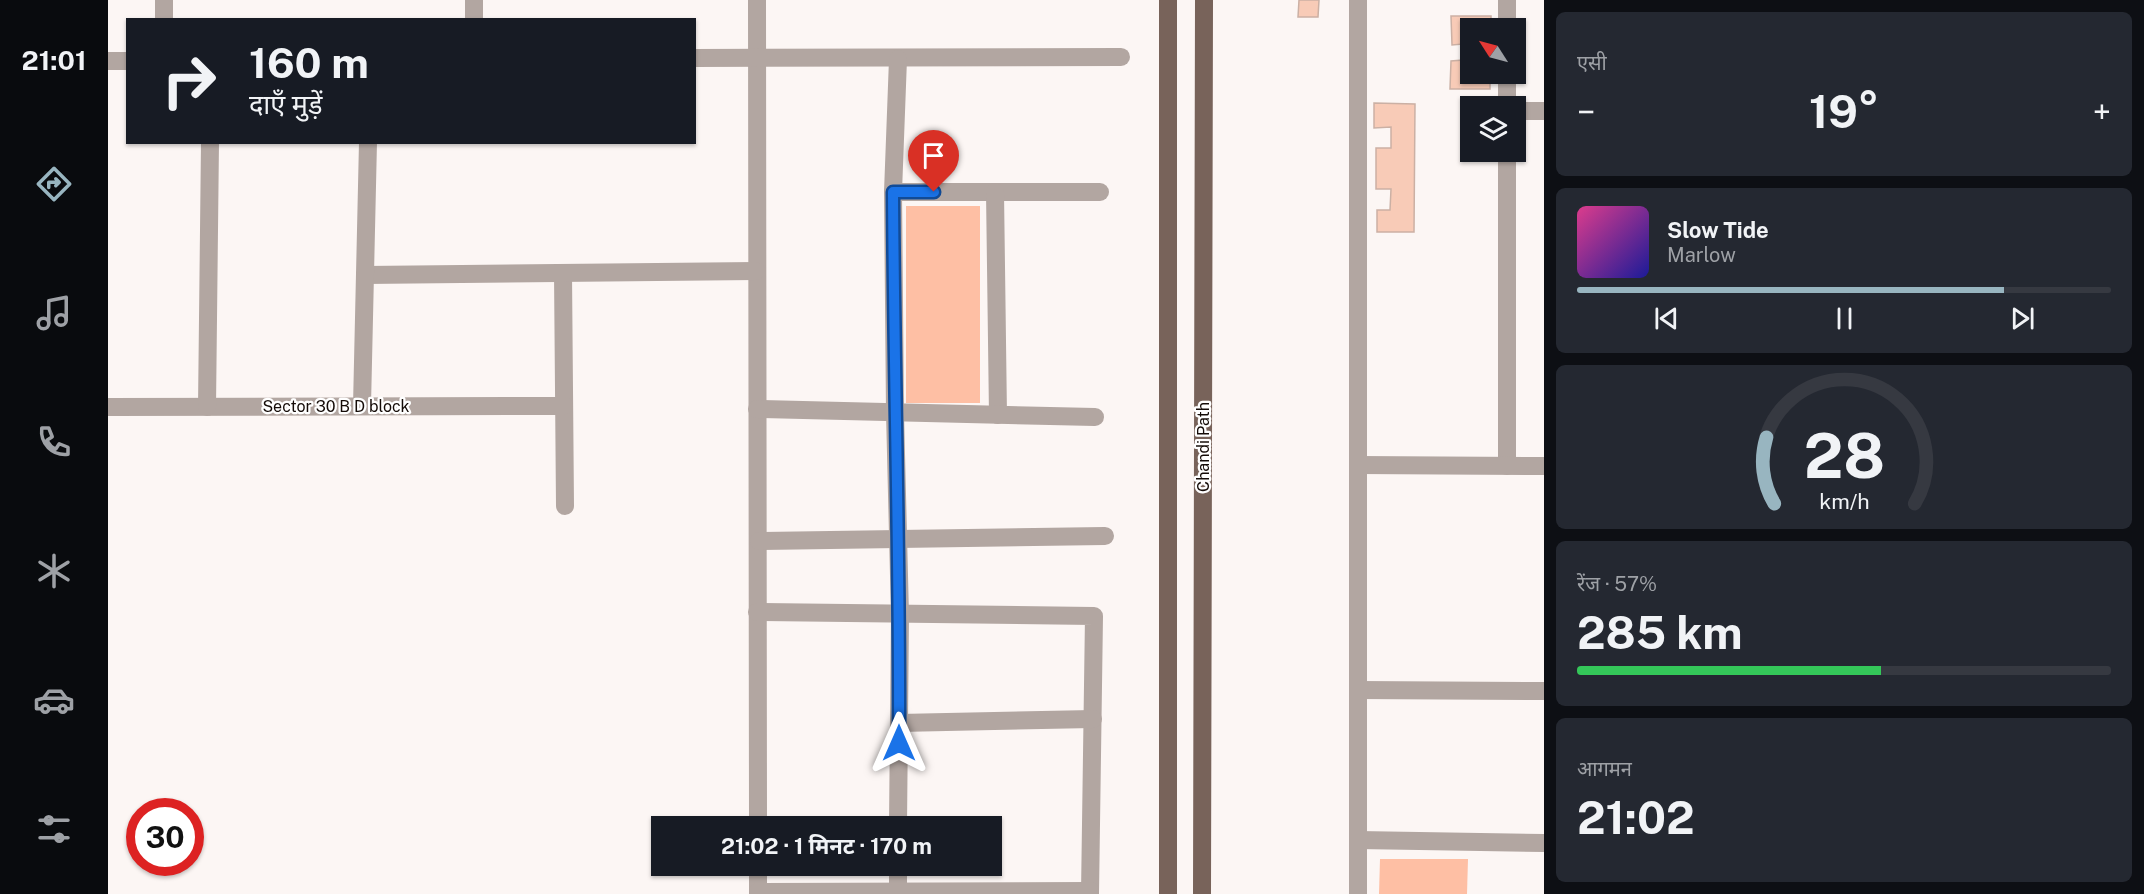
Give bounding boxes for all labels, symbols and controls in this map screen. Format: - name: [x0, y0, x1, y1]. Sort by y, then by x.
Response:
- north arrow: [1460, 18, 1526, 84]
- map controls: [1460, 18, 1526, 162]
- text: 160 m: [249, 38, 369, 87]
- icon: right: [150, 42, 228, 120]
- text: 21:01: [22, 44, 86, 76]
- text: एसी: [1577, 51, 1607, 75]
- text: 19°: [1809, 85, 1879, 138]
- text: दाएँ मुड़ें: [249, 88, 322, 120]
- text: −: [1577, 93, 1595, 131]
- text: +: [2093, 93, 2111, 131]
- button: layers: [1460, 96, 1526, 162]
- pin: [908, 130, 959, 192]
- icon: arrive: [917, 139, 950, 172]
- icon: directions: [33, 163, 75, 205]
- text: Slow Tide: [1667, 217, 1769, 243]
- text: Marlow: [1667, 243, 1736, 267]
- icon: music: [33, 292, 75, 334]
- icon: previous: [1650, 302, 1683, 335]
- icon: pause: [1828, 302, 1861, 335]
- icon: next: [2006, 302, 2039, 335]
- street label: Sector 30 B D block: [262, 397, 410, 416]
- street label: Chandi Path: [1194, 402, 1213, 492]
- text: 28: [1803, 419, 1885, 492]
- icon: phone: [33, 421, 75, 463]
- text: km/h: [1819, 489, 1869, 514]
- icon: climate: [33, 550, 75, 592]
- text: रेंज · 57%: [1577, 572, 1657, 596]
- text: 285 km: [1577, 606, 1743, 659]
- icon: car: [33, 679, 75, 721]
- position arrow: [867, 711, 931, 775]
- text: आगमन: [1577, 757, 1632, 781]
- text: 21:02: [1577, 791, 1695, 844]
- speed limit sign: 30: [126, 798, 204, 876]
- icon: filters: [33, 808, 75, 850]
- text: 21:02 · 1 मिनट · 170 m: [721, 833, 932, 859]

